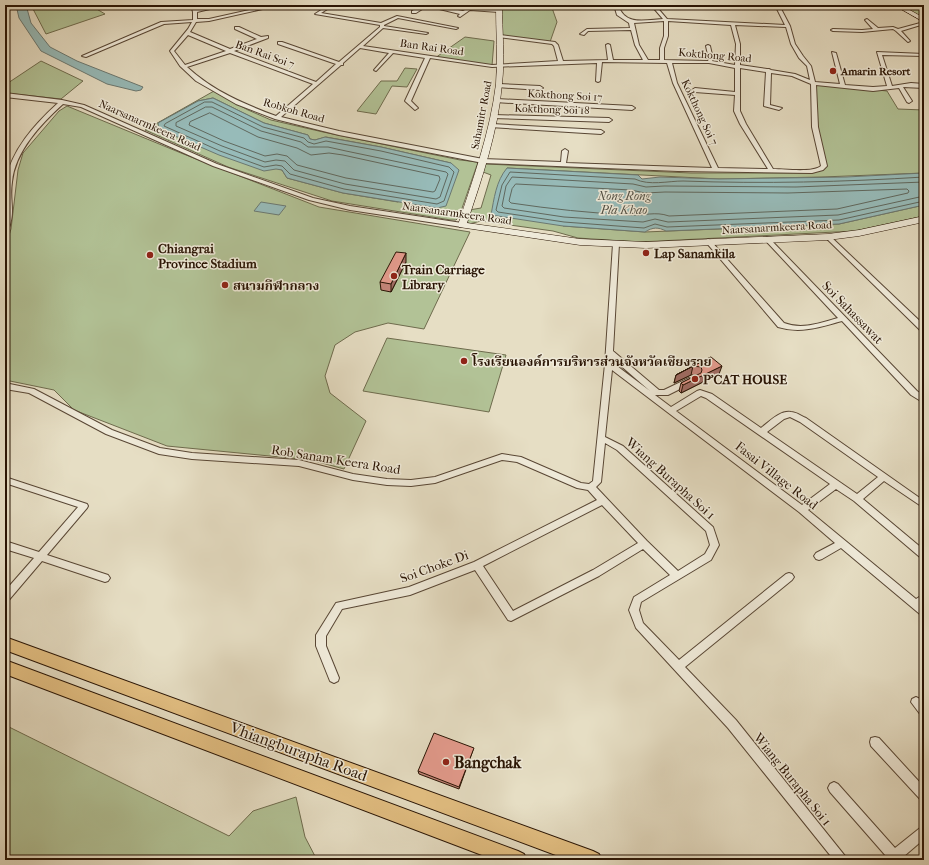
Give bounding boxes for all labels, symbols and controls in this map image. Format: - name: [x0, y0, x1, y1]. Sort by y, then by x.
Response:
- street label: Ban Rai Road: [399, 37, 466, 59]
- street label: Ban Rai Soi 7: [234, 38, 296, 71]
- street label: Kokthong Road: [678, 46, 753, 65]
- place label: Amarin Resort: [840, 65, 912, 78]
- marker: Amarin Resort: [828, 66, 838, 76]
- street label: Kokthong Soi 7: [679, 77, 720, 147]
- street label: Sahamitr Road: [468, 79, 495, 151]
- street label: Kokthong Soi 17: [527, 87, 603, 104]
- street label: Robkoh Road: [262, 96, 327, 126]
- street label: Naarsanarmkeera Road: [97, 97, 204, 154]
- street label: Kokthong Soi 18: [514, 102, 590, 117]
- water label: Nong Rong Pla Khao: [597, 189, 651, 217]
- street label: Naarsanarmkeera Road: [401, 199, 513, 228]
- street label: Naarsanarmkeera Road: [722, 218, 833, 237]
- place label: Chiangrai Province Stadium: [158, 241, 257, 271]
- place label: Lap Sanamkila: [654, 246, 736, 262]
- marker: Lap Sanamkila: [641, 248, 651, 258]
- marker: Chiangrai Province Stadium: [145, 250, 155, 260]
- place label: Train Carriage Library: [401, 262, 485, 293]
- marker: Train Carriage Library: [389, 271, 399, 281]
- place label: สนามกีฬากลาง: [233, 278, 319, 293]
- street label: Soi Sahassawat: [819, 278, 887, 347]
- marker: สนามกีฬากลาง: [220, 280, 230, 290]
- place label: โรงเรียนองค์การบริหารส่วนจังหวัดเชียงราย: [471, 353, 712, 369]
- marker: โรงเรียนองค์การบริหารส่วนจังหวัดเชียงราย: [459, 356, 469, 366]
- place label: P'CAT HOUSE: [703, 372, 787, 387]
- marker: P'CAT HOUSE: [690, 374, 700, 384]
- street label: Wiang Burapha Soi 1: [622, 434, 718, 522]
- street label: Fasai Village Road: [732, 438, 822, 513]
- street label: Rob Sanam Keera Road: [270, 442, 403, 477]
- street label: Soi Choke Di: [398, 547, 471, 586]
- street label: Vhiangburapha Road: [227, 717, 370, 785]
- street label: Wiang Burapha Soi 1: [750, 729, 835, 829]
- place label: Bangchak: [454, 753, 522, 773]
- marker: Bangchak: [441, 757, 451, 767]

